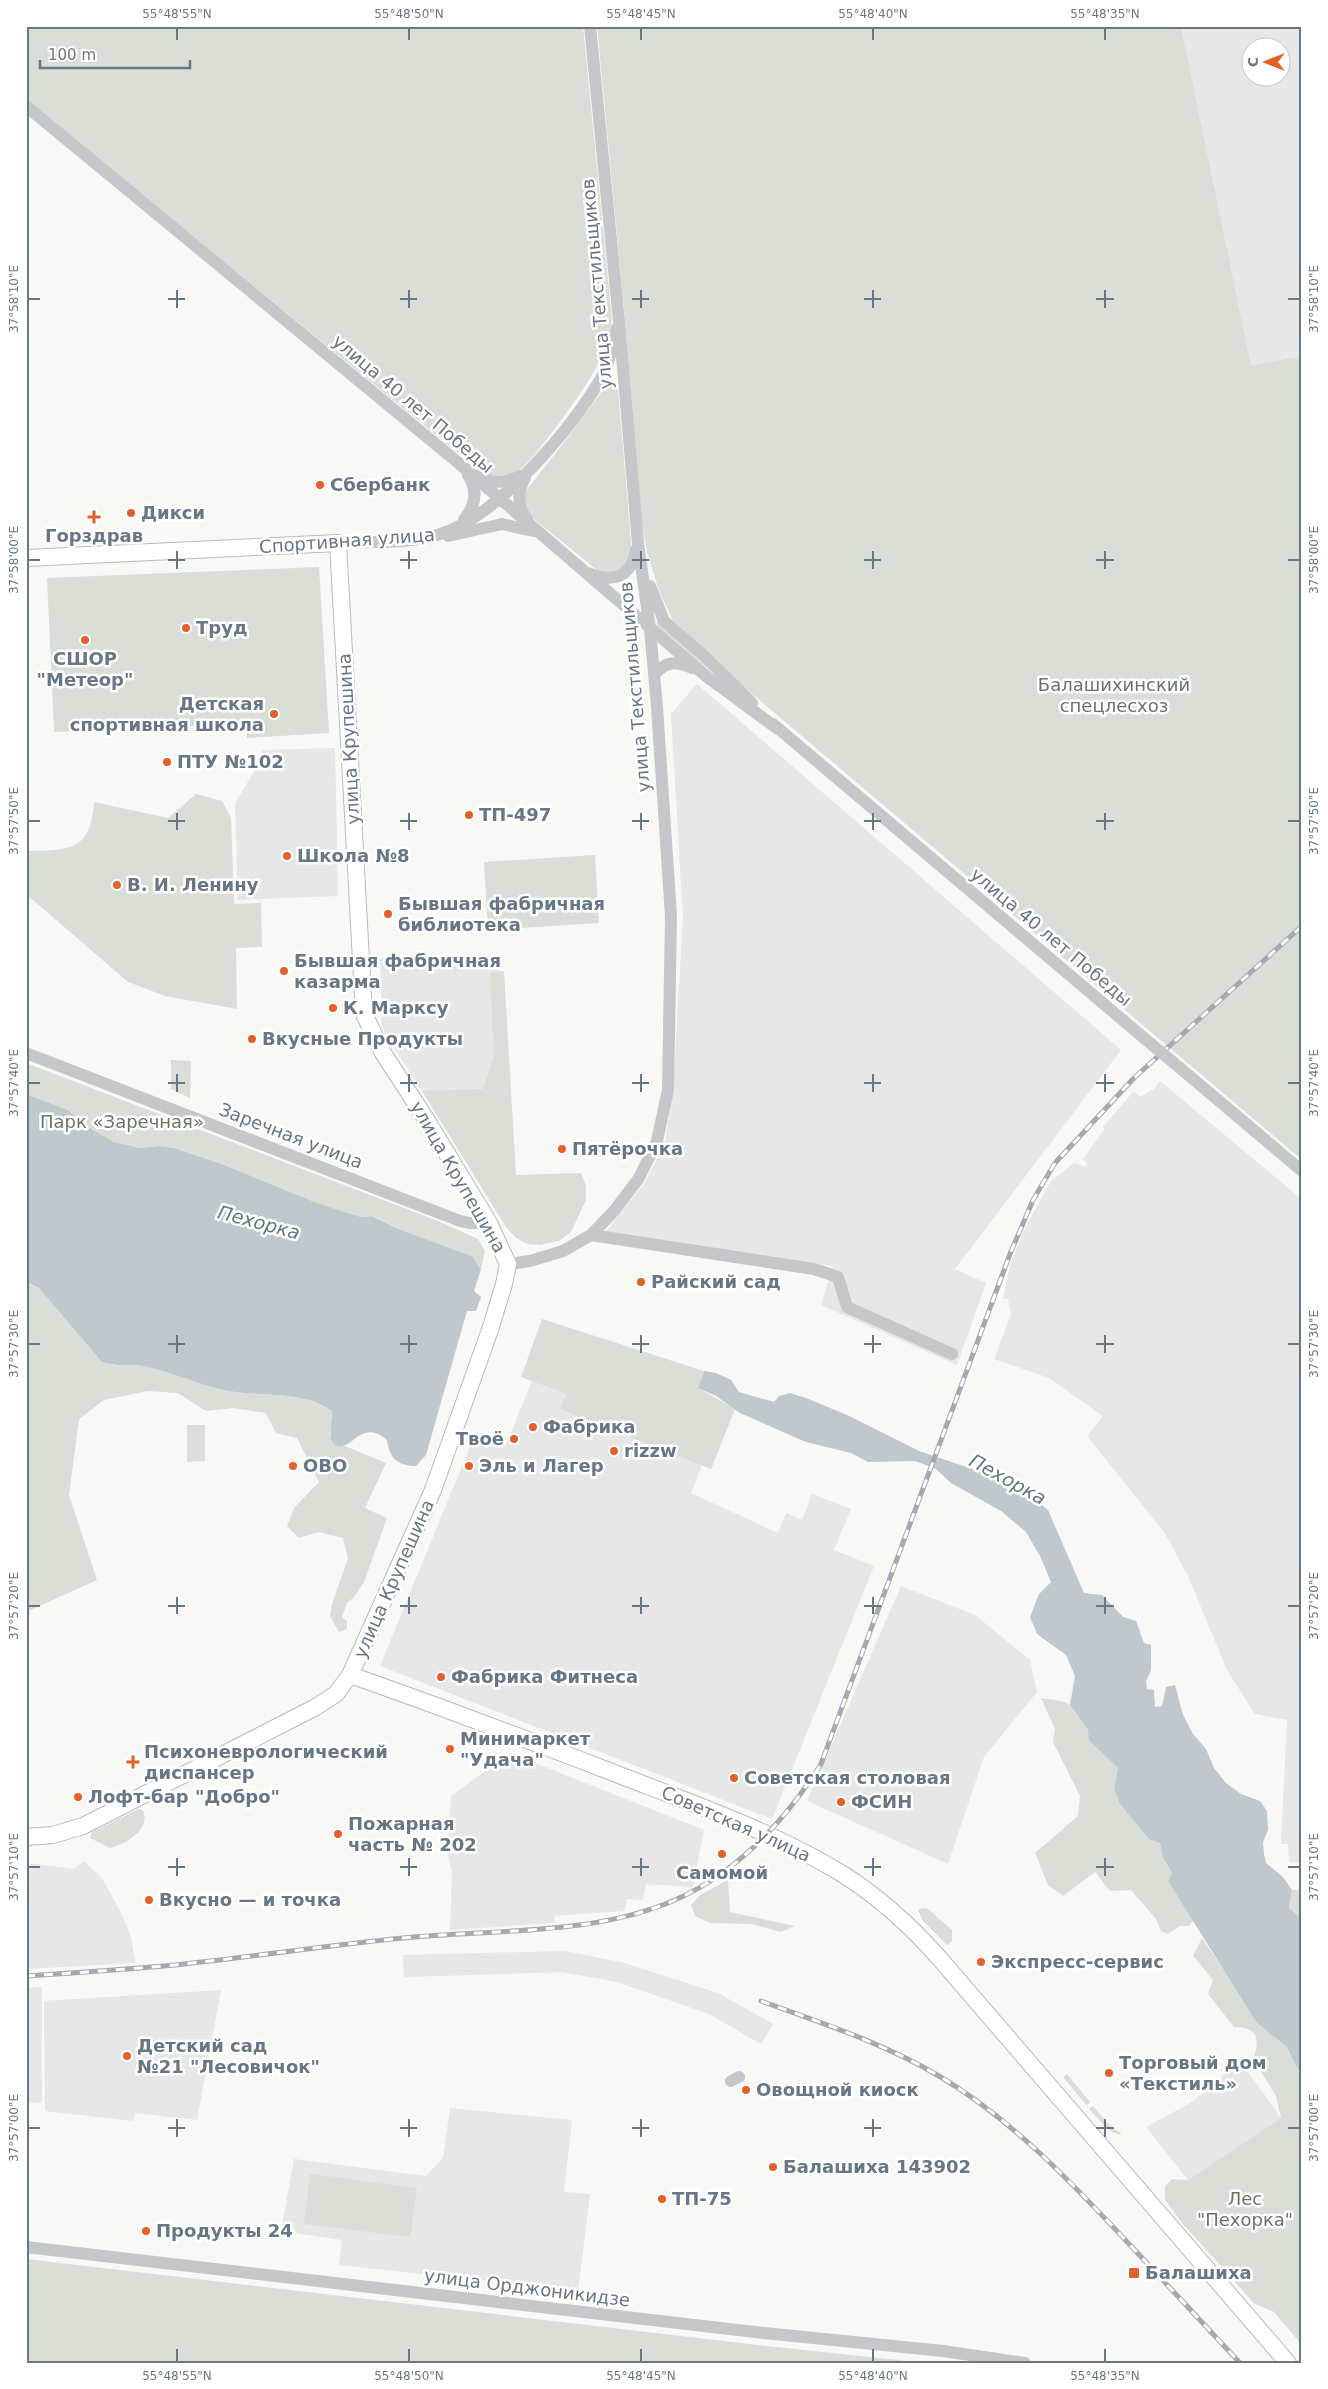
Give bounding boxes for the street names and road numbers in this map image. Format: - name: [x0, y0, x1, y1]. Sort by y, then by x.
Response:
- street label: улица Текстильщиков: [577, 178, 616, 390]
- street label: улица 40 лет Победы: [329, 330, 498, 477]
- street label: Спортивная улица: [258, 524, 436, 557]
- street label: улица Текстильщиков: [615, 581, 654, 793]
- street label: улица Крупешина: [334, 653, 363, 825]
- street label: улица 40 лет Победы: [967, 863, 1136, 1010]
- street label: улица Крупешина: [406, 1097, 510, 1256]
- street label: Заречная улица: [216, 1098, 366, 1173]
- street label: улица Крупешина: [349, 1496, 438, 1661]
- street label: Советская улица: [658, 1781, 814, 1866]
- street label: улица Орджоникидзе: [423, 2264, 631, 2311]

